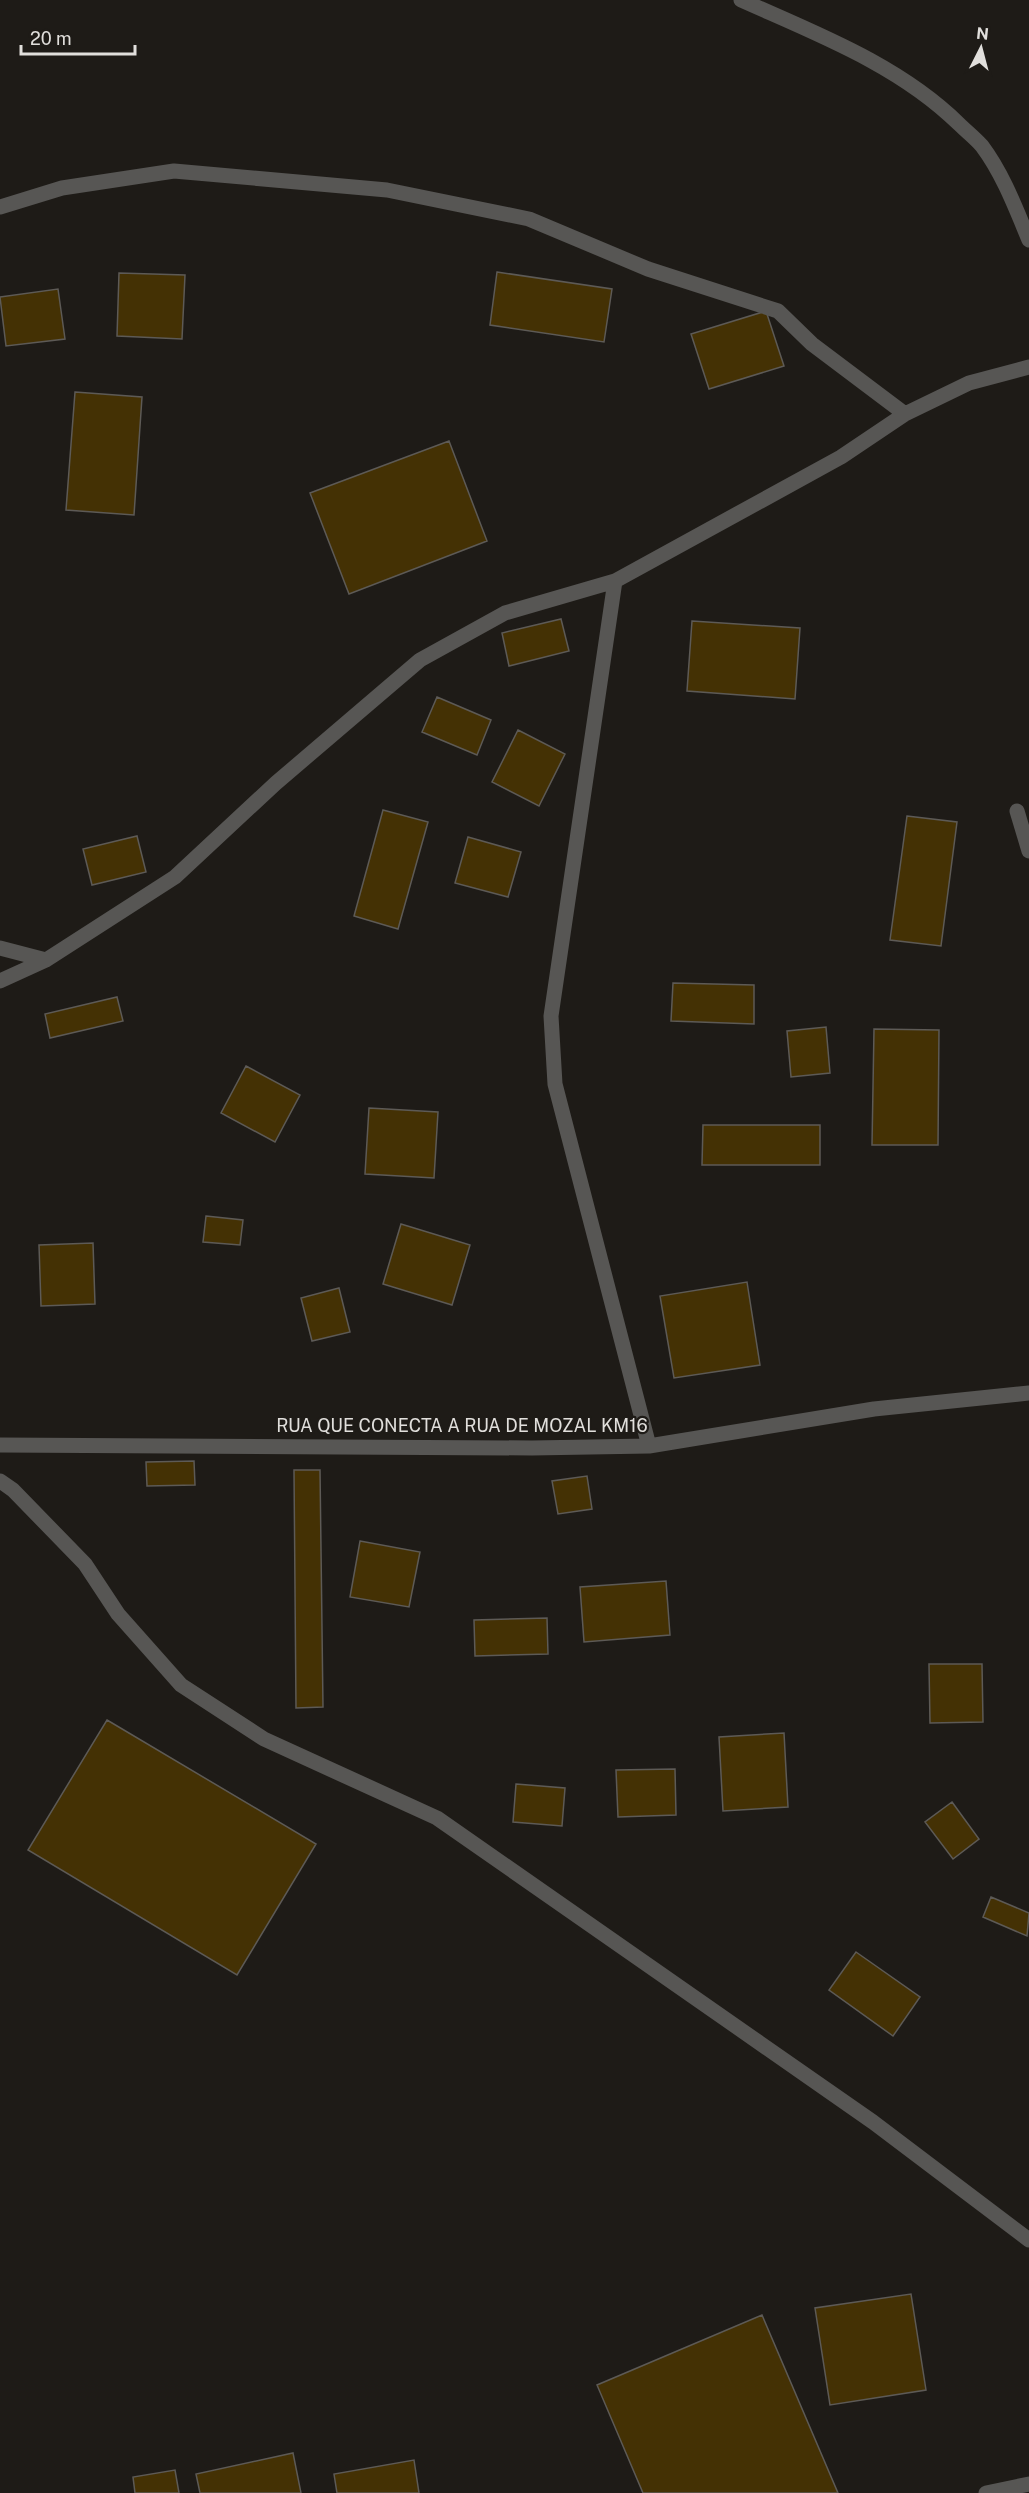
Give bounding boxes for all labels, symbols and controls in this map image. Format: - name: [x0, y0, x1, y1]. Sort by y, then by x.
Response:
- scale bar: [21, 18, 135, 56]
- north arrow: [951, 18, 1011, 78]
- text: N: [975, 23, 990, 44]
- text: 20 m: [30, 28, 72, 49]
- street label: RUA QUE CONECTA A RUA DE MOZAL KM16: [276, 1415, 648, 1436]

